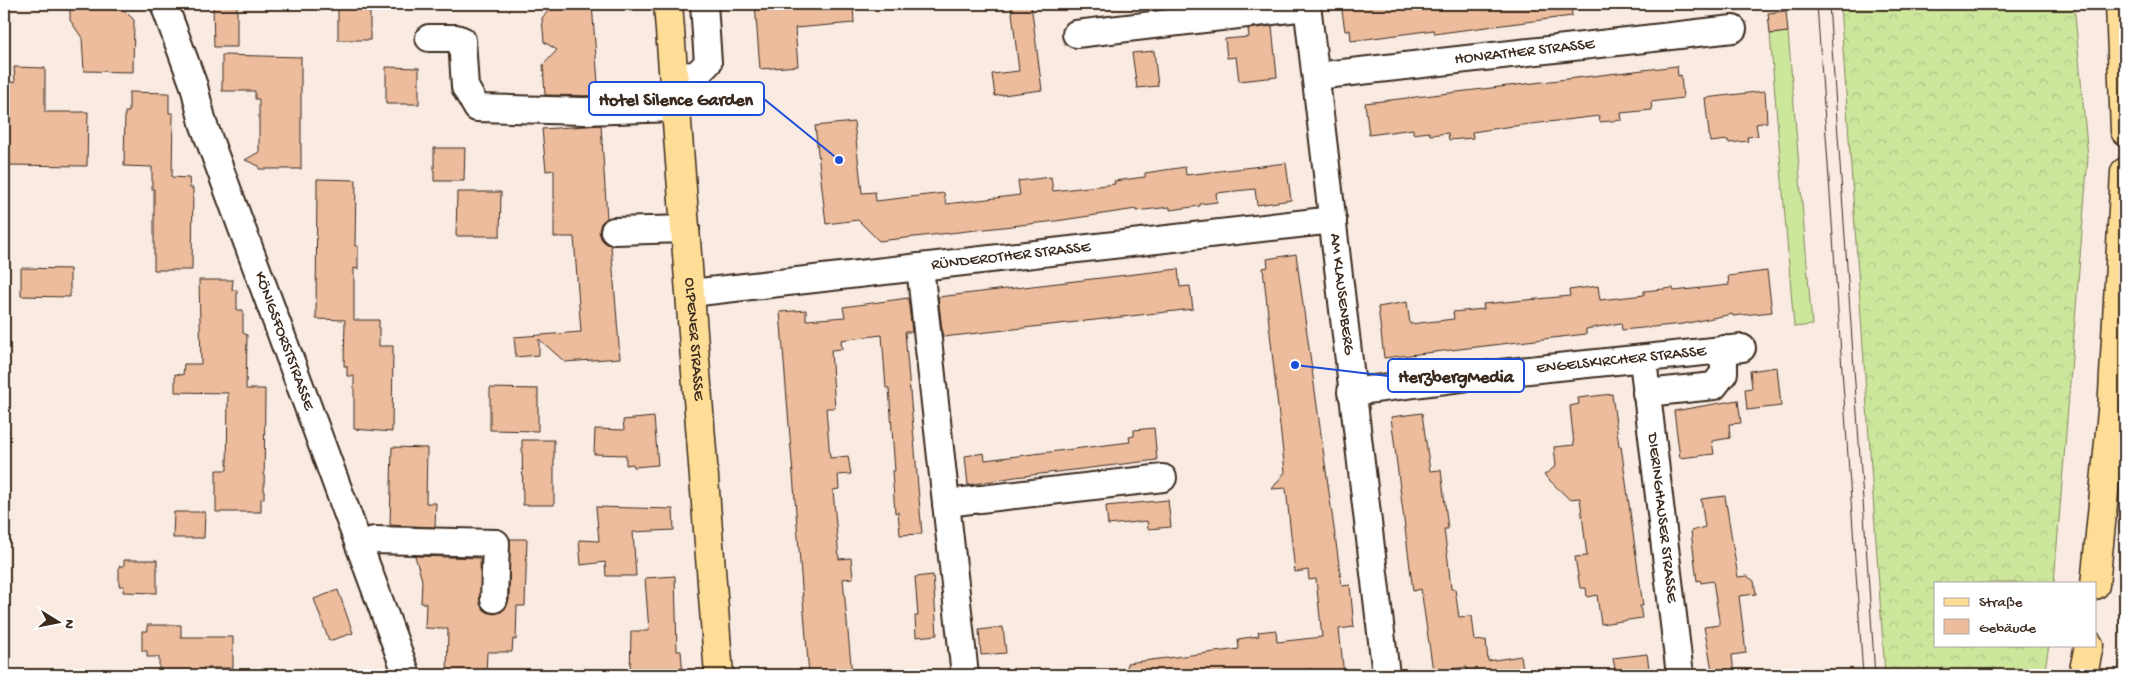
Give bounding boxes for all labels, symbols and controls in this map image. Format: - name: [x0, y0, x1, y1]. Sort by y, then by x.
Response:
- street label: HONRATHER STRASSE: [1454, 35, 1597, 70]
- callout: Hotel Silence Garden: [589, 82, 764, 115]
- text: Hotel Silence Garden: [599, 91, 754, 112]
- street label: AM KLAUSENBERG: [1325, 232, 1358, 357]
- street label: RÜNDEROTHER STRASSE: [930, 238, 1093, 275]
- street label: KÖNIGSFORSTSTRASSE: [249, 269, 318, 414]
- street label: OLPENER STRASSE: [679, 277, 708, 402]
- street label: ENGELSKIRCHER STRASSE: [1535, 342, 1708, 379]
- callout: HerzbergMedia: [1388, 359, 1524, 392]
- text: HerzbergMedia: [1398, 368, 1515, 389]
- street label: DIERINGHAUSER STRASSE: [1642, 431, 1681, 605]
- legend: [1934, 582, 2096, 646]
- text: Straße: [1979, 594, 2023, 612]
- north arrow: [32, 596, 82, 646]
- text: N: [59, 618, 78, 630]
- text: Gebäude: [1979, 620, 2036, 638]

